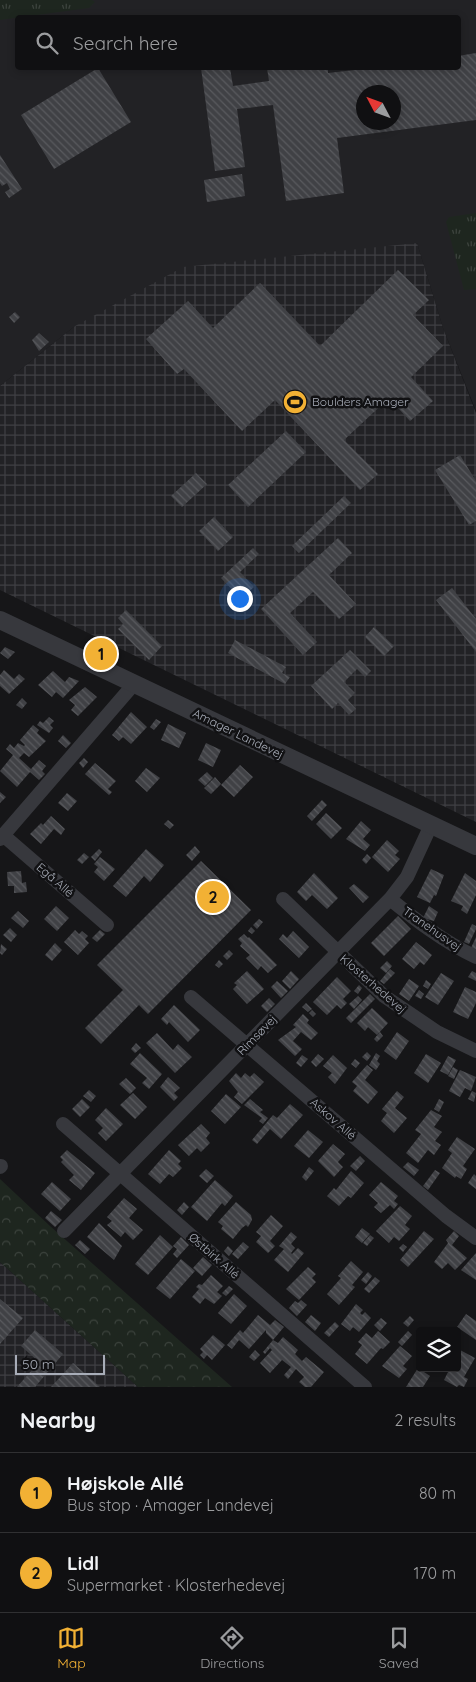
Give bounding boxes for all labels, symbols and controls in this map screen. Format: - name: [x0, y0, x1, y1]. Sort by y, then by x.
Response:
- search box: [15, 15, 461, 70]
- icon: search: [33, 29, 61, 57]
- text: Search here: [73, 31, 178, 55]
- north arrow: [356, 85, 401, 130]
- sports icon: Boulders Amager: [282, 389, 308, 415]
- place label: Boulders Amager: [312, 394, 409, 409]
- your location: [227, 586, 253, 612]
- pin: 1: [85, 635, 117, 673]
- street label: Amager Landevej: [191, 705, 286, 762]
- street label: Egå Allé: [34, 859, 77, 900]
- pin: 2: [197, 878, 229, 916]
- street label: Tranehusvej: [400, 903, 464, 954]
- street label: Klosterhedevej: [337, 951, 410, 1016]
- street label: Rimsøvej: [234, 1011, 280, 1058]
- street label: Askov Allé: [307, 1094, 360, 1143]
- street label: Østbirk Allé: [186, 1229, 243, 1282]
- map controls: [416, 1327, 461, 1372]
- button: layers: [416, 1327, 461, 1372]
- scale bar: [15, 1352, 105, 1375]
- text: 50 m: [22, 1355, 55, 1373]
- text: Nearby: [20, 1407, 96, 1433]
- text: 2 results: [394, 1410, 456, 1430]
- text: Højskole Allé: [67, 1471, 184, 1495]
- text: 1: [33, 1483, 39, 1503]
- text: 80 m: [419, 1483, 456, 1503]
- text: Bus stop · Amager Landevej: [67, 1495, 274, 1515]
- text: Lidl: [67, 1551, 99, 1575]
- text: 2: [31, 1563, 41, 1583]
- text: 170 m: [413, 1563, 456, 1583]
- text: Supermarket · Klosterhedevej: [67, 1575, 286, 1595]
- tab: Map: [57, 1624, 86, 1672]
- tab: Directions: [200, 1624, 264, 1672]
- tab: Saved: [379, 1624, 419, 1672]

